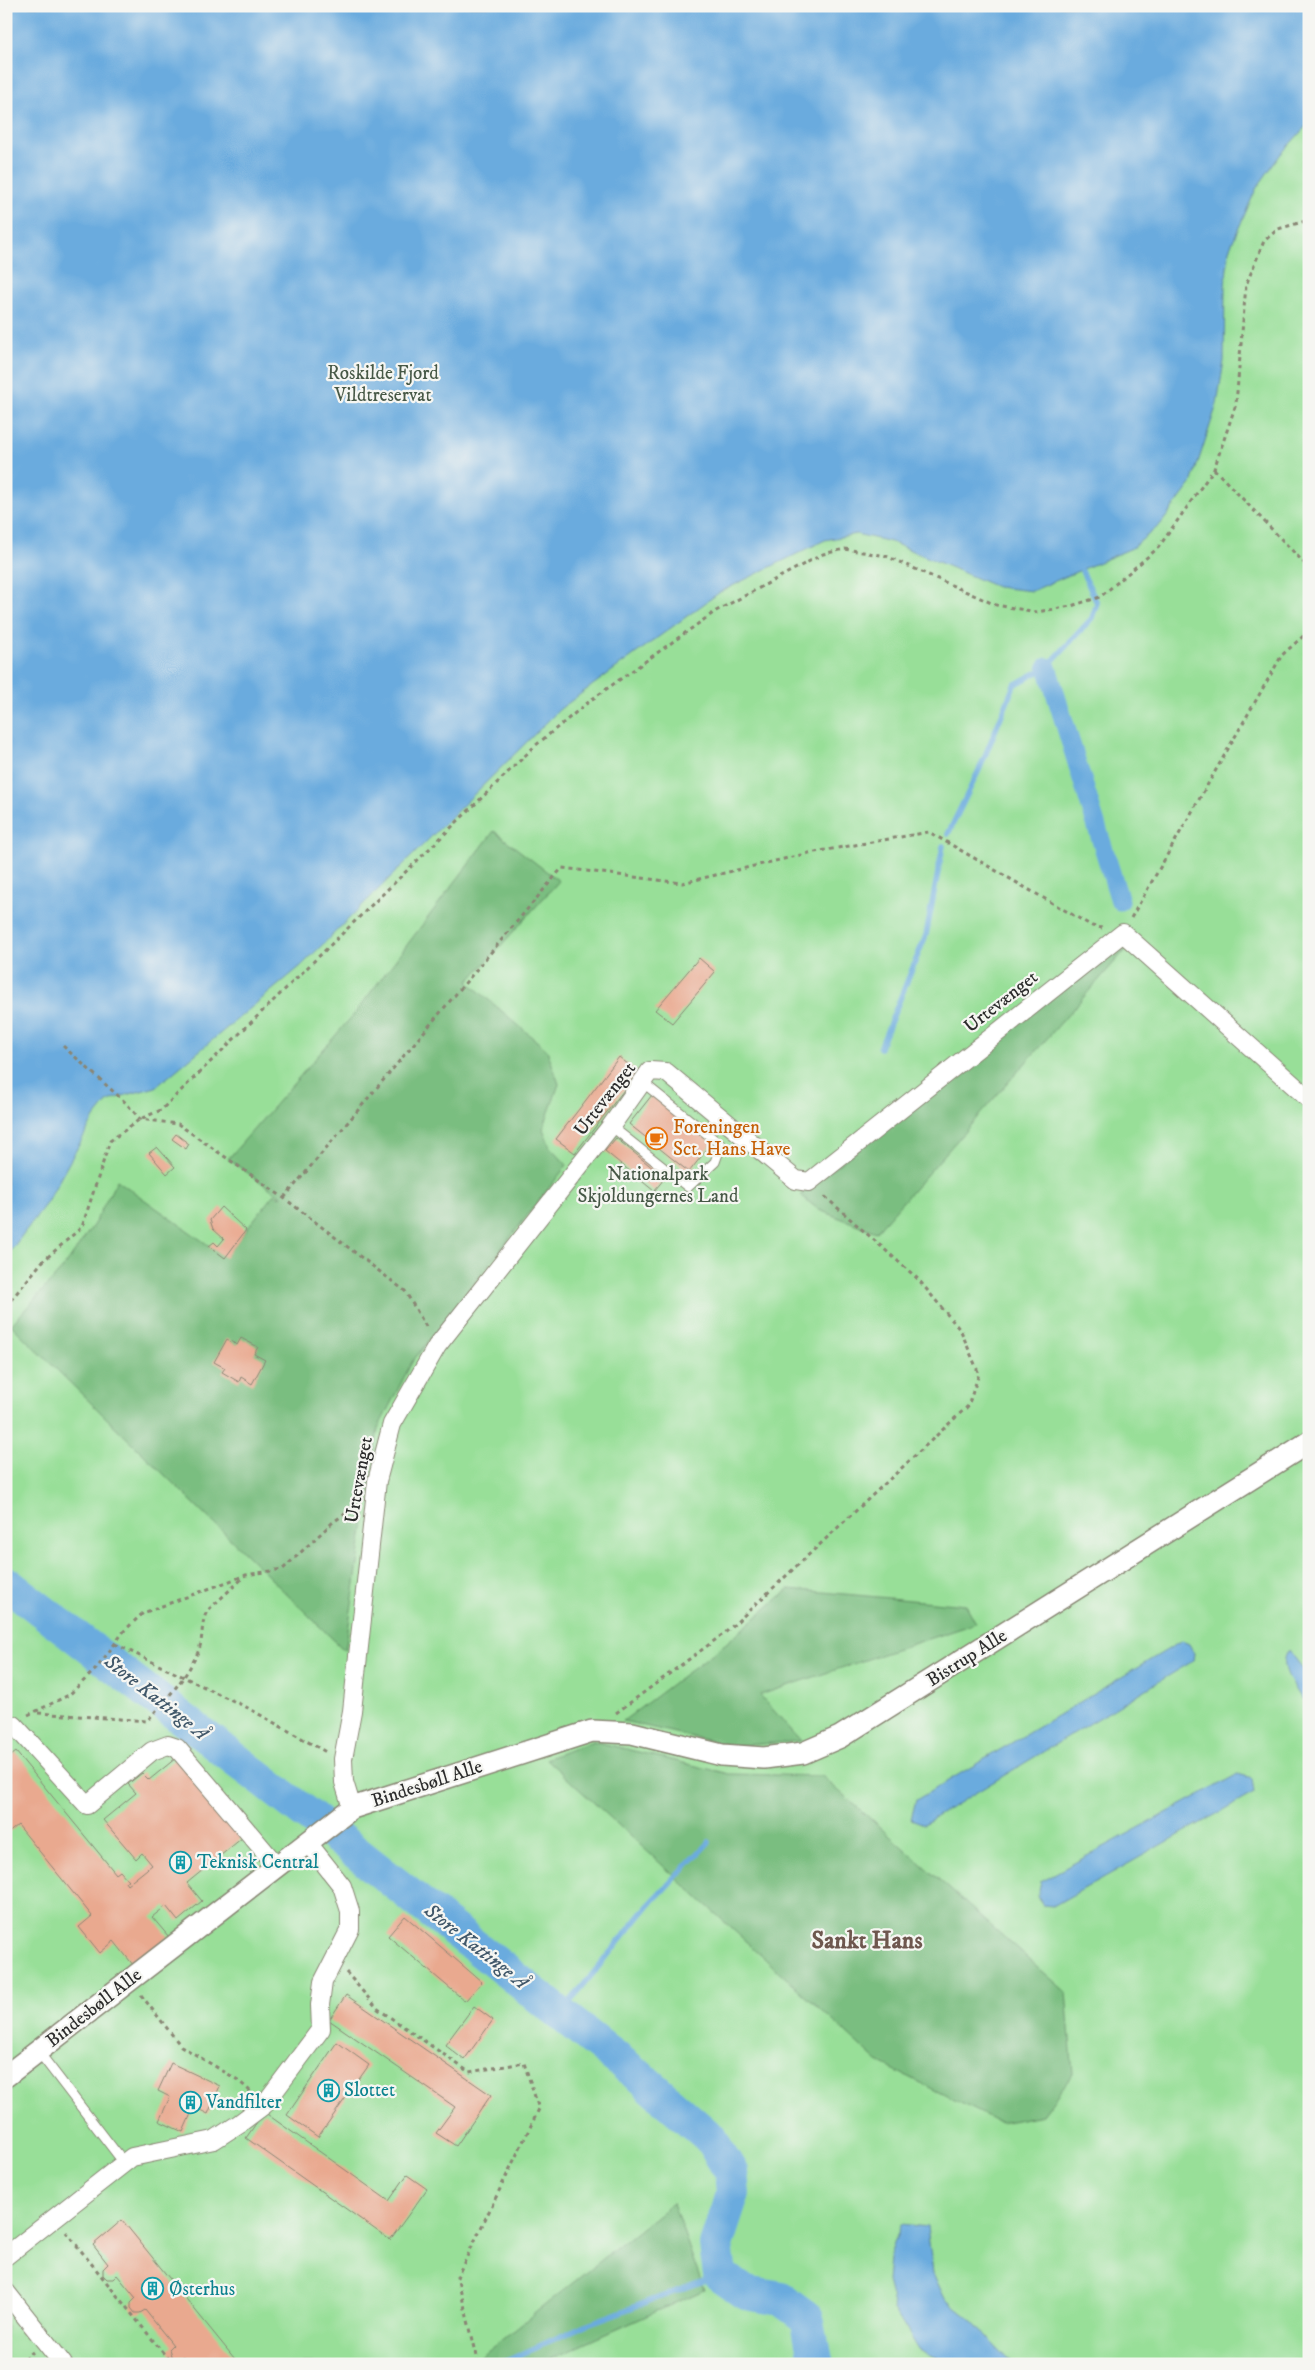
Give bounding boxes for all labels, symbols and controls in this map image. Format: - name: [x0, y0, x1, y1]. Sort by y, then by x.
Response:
- park label: Roskilde Fjord Vildtreservat: [327, 362, 439, 407]
- street label: Urtevænget: [959, 966, 1043, 1038]
- street label: Urtevænget: [569, 1057, 641, 1141]
- place label: Foreningen Sct. Hans Have: [673, 1116, 790, 1161]
- cafe icon: Foreningen Sct. Hans Have: [645, 1126, 669, 1150]
- park label: Nationalpark Skjoldungernes Land: [578, 1163, 739, 1208]
- street label: Urtevænget: [340, 1435, 378, 1525]
- street label: Bistrup Alle: [923, 1624, 1012, 1692]
- water label: Store Kattinge Å: [98, 1649, 214, 1747]
- street label: Bindesbøll Alle: [369, 1755, 485, 1813]
- building icon: Teknisk Central: [169, 1850, 193, 1874]
- place label: Teknisk Central: [197, 1851, 319, 1874]
- water label: Store Kattinge Å: [418, 1898, 534, 1996]
- district label: Sankt Hans: [812, 1926, 922, 1956]
- street label: Bindesbøll Alle: [42, 1963, 147, 2053]
- building icon: Slottet: [316, 2078, 340, 2102]
- place label: Slottet: [344, 2079, 395, 2102]
- building icon: Vandfilter: [178, 2090, 202, 2114]
- place label: Vandfilter: [205, 2091, 282, 2114]
- building icon: Østerhus: [141, 2277, 165, 2301]
- place label: Østerhus: [169, 2278, 235, 2301]

